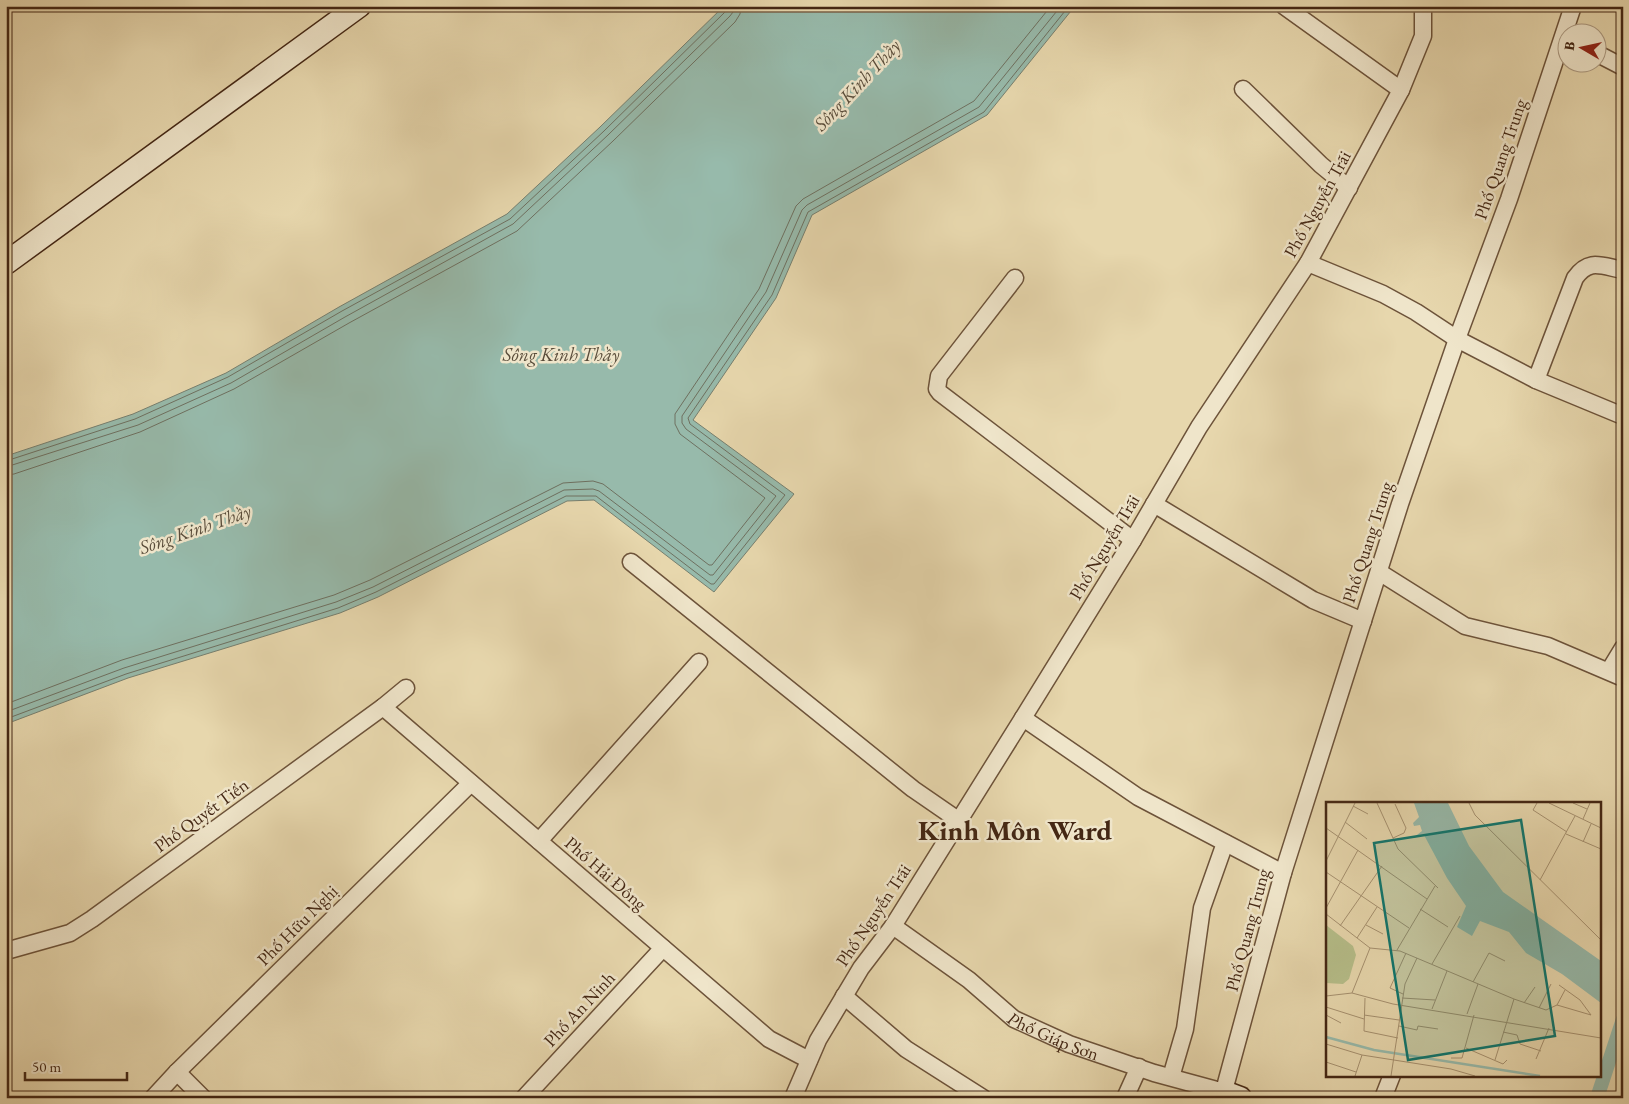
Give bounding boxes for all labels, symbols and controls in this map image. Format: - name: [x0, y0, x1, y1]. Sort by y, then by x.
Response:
- north arrow: [1556, 22, 1606, 72]
- water label: Sông Kinh Thầy: [807, 34, 906, 137]
- text: B: [1560, 40, 1579, 52]
- street label: Phố Quang Trung: [1469, 95, 1531, 222]
- street label: Phố Nguyễn Trãi: [1278, 146, 1356, 261]
- water label: Sông Kinh Thầy: [502, 342, 620, 367]
- street label: Phố Quang Trung: [1337, 478, 1397, 606]
- street label: Phố Nguyễn Trãi: [1064, 490, 1145, 604]
- water label: Sông Kinh Thầy: [135, 498, 255, 560]
- street label: Phố Quyết Tiến: [149, 773, 253, 857]
- inset map: [1326, 802, 1602, 1076]
- district label: Kinh Môn Ward: [918, 812, 1112, 848]
- street label: Phố Hải Đông: [560, 831, 652, 915]
- street label: Phố Nguyễn Trãi: [830, 859, 916, 971]
- street label: Phố Quang Trung: [1220, 866, 1274, 994]
- street label: Phố Hữu Nghị: [252, 879, 343, 970]
- street label: Phố An Ninh: [538, 967, 620, 1051]
- street label: Phố Giáp Sơn: [1003, 1007, 1103, 1065]
- scale bar: [25, 1049, 128, 1081]
- text: 50 m: [32, 1057, 61, 1076]

